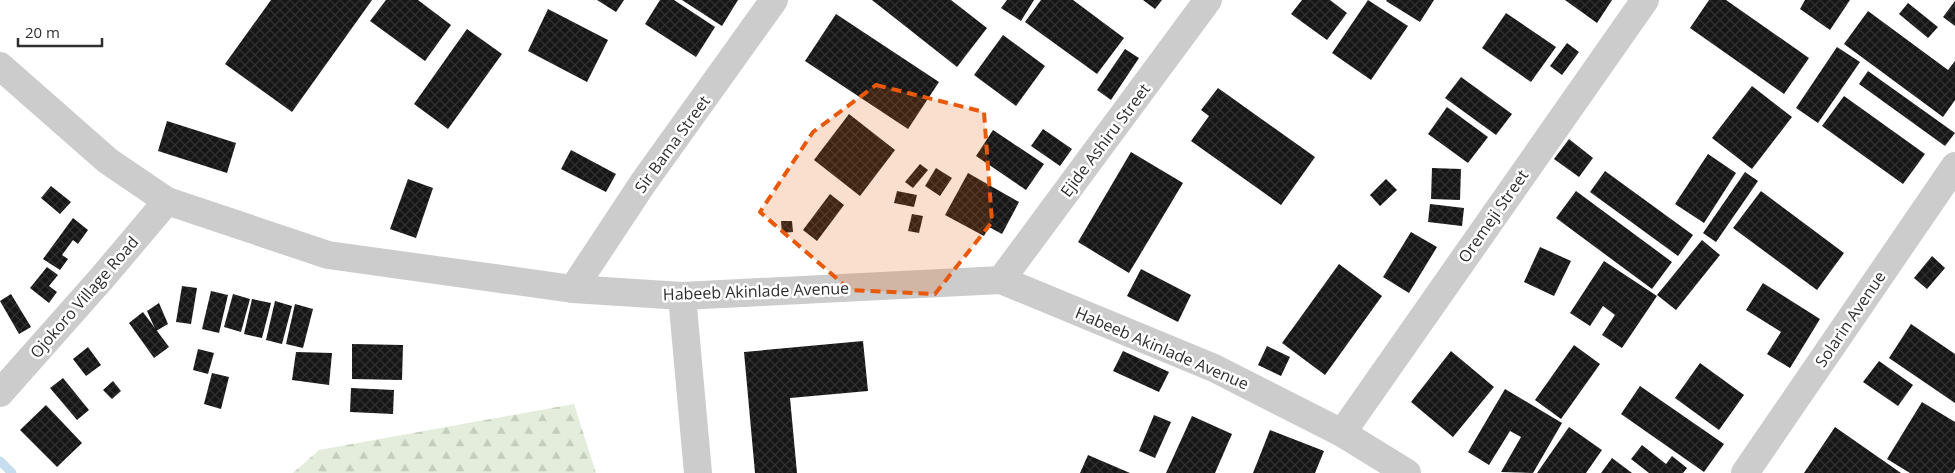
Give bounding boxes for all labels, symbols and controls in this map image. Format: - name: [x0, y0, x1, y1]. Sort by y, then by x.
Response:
- scale bar: [18, 15, 101, 47]
- text: 20 m: [25, 22, 60, 42]
- street label: Ejide Ashiru Street: [1055, 79, 1155, 201]
- street label: Sir Bama Street: [629, 91, 715, 197]
- street label: Oremeji Street: [1453, 165, 1533, 267]
- street label: Ojokoro Village Road: [25, 231, 143, 363]
- street label: Solarin Avenue: [1810, 267, 1890, 371]
- street label: Habeeb Akinlade Avenue: [663, 277, 850, 305]
- street label: Habeeb Akinlade Avenue: [1072, 301, 1252, 395]

